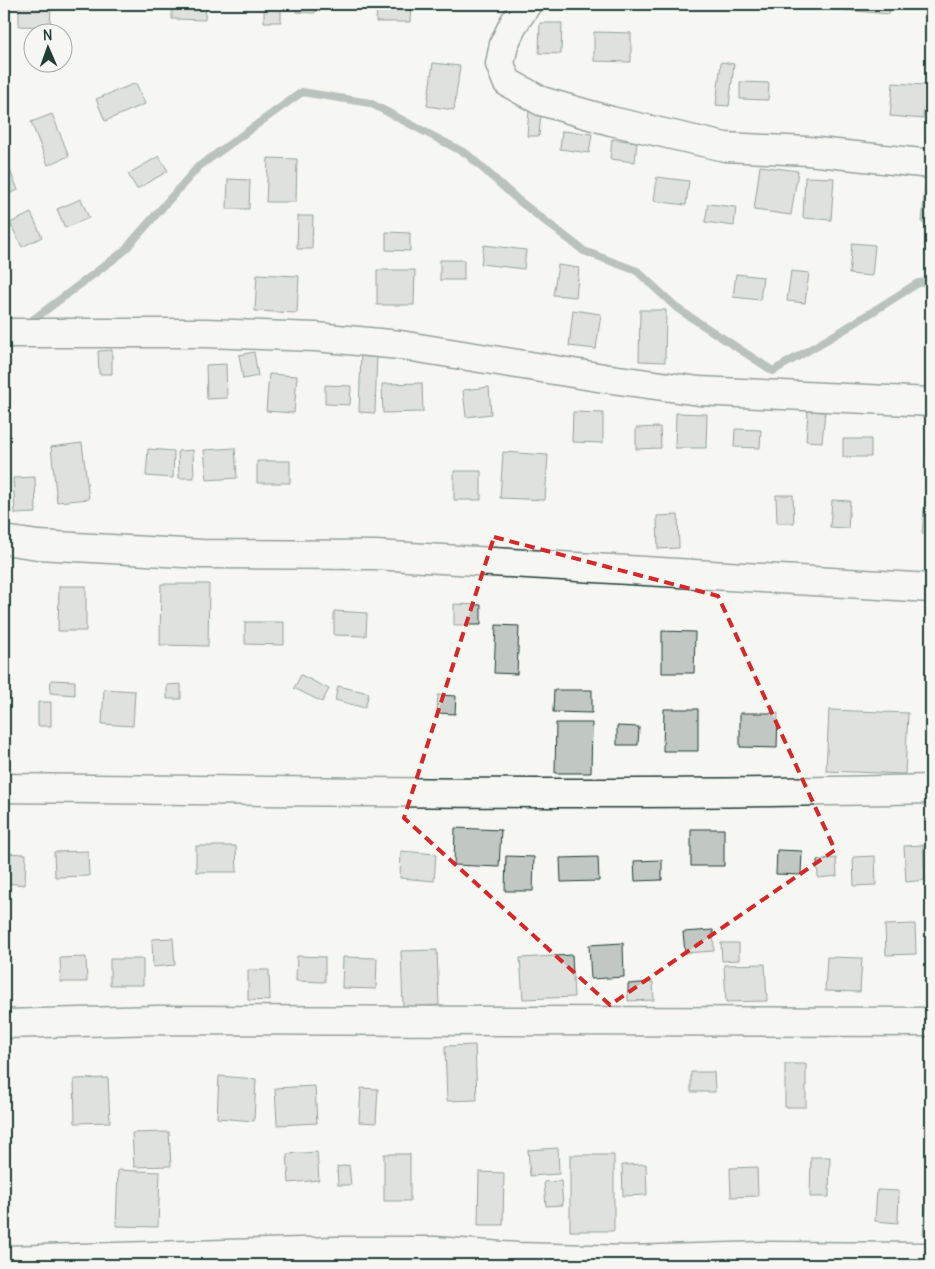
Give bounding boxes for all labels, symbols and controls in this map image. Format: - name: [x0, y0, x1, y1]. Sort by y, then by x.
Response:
- north arrow: [22, 22, 72, 72]
- text: N: [42, 26, 53, 44]

